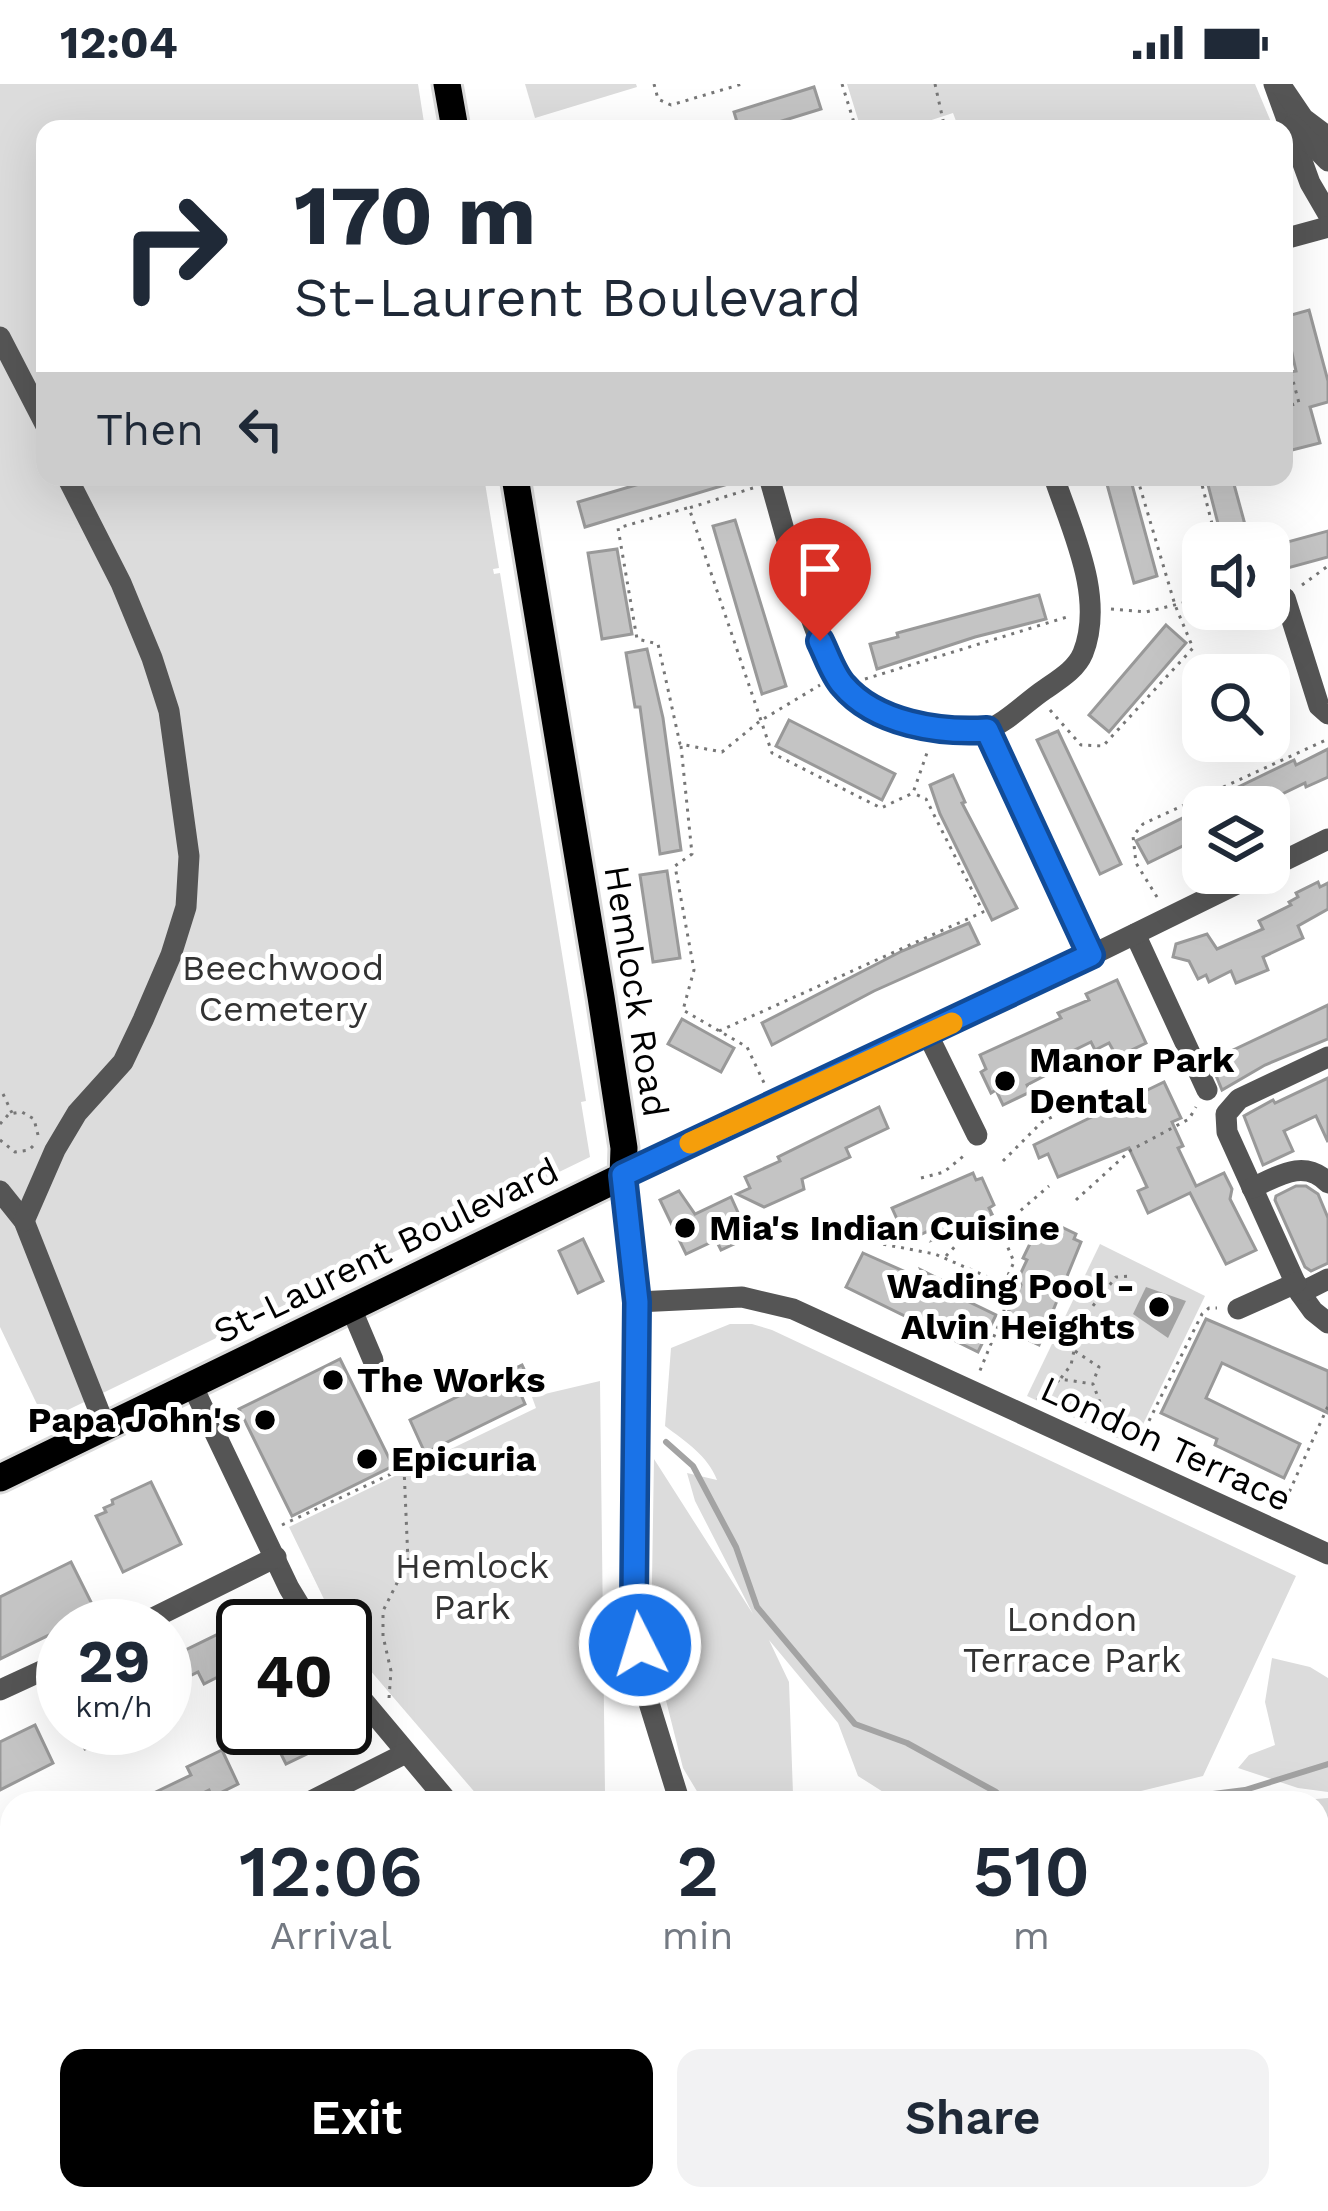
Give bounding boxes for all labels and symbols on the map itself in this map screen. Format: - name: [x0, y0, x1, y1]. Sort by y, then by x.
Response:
- pin: [769, 518, 871, 641]
- street label: Hemlock Road: [595, 862, 677, 1120]
- park label: Beechwood Cemetery: [182, 947, 384, 1030]
- place label: Manor Park Dental: [1029, 1039, 1235, 1122]
- marker: Manor Park Dental: [992, 1068, 1018, 1094]
- street label: St-Laurent Boulevard: [207, 1149, 565, 1353]
- place label: Mia's Indian Cuisine: [709, 1207, 1060, 1249]
- marker: Mia's Indian Cuisine: [672, 1215, 698, 1241]
- place label: Wading Pool - Alvin Heights: [887, 1265, 1135, 1348]
- marker: Wading Pool - Alvin Heights: [1146, 1294, 1172, 1320]
- place label: The Works: [357, 1359, 545, 1401]
- marker: The Works: [320, 1367, 346, 1393]
- street label: London Terrace: [1034, 1368, 1298, 1520]
- place label: Papa John's: [27, 1399, 241, 1441]
- marker: Papa John's: [252, 1407, 278, 1433]
- place label: Epicuria: [391, 1438, 536, 1480]
- marker: Epicuria: [354, 1446, 380, 1472]
- park label: Hemlock Park: [395, 1545, 549, 1628]
- position arrow: [577, 1582, 703, 1708]
- park label: London Terrace Park: [963, 1598, 1181, 1681]
- speed limit sign: 40: [216, 1599, 372, 1755]

